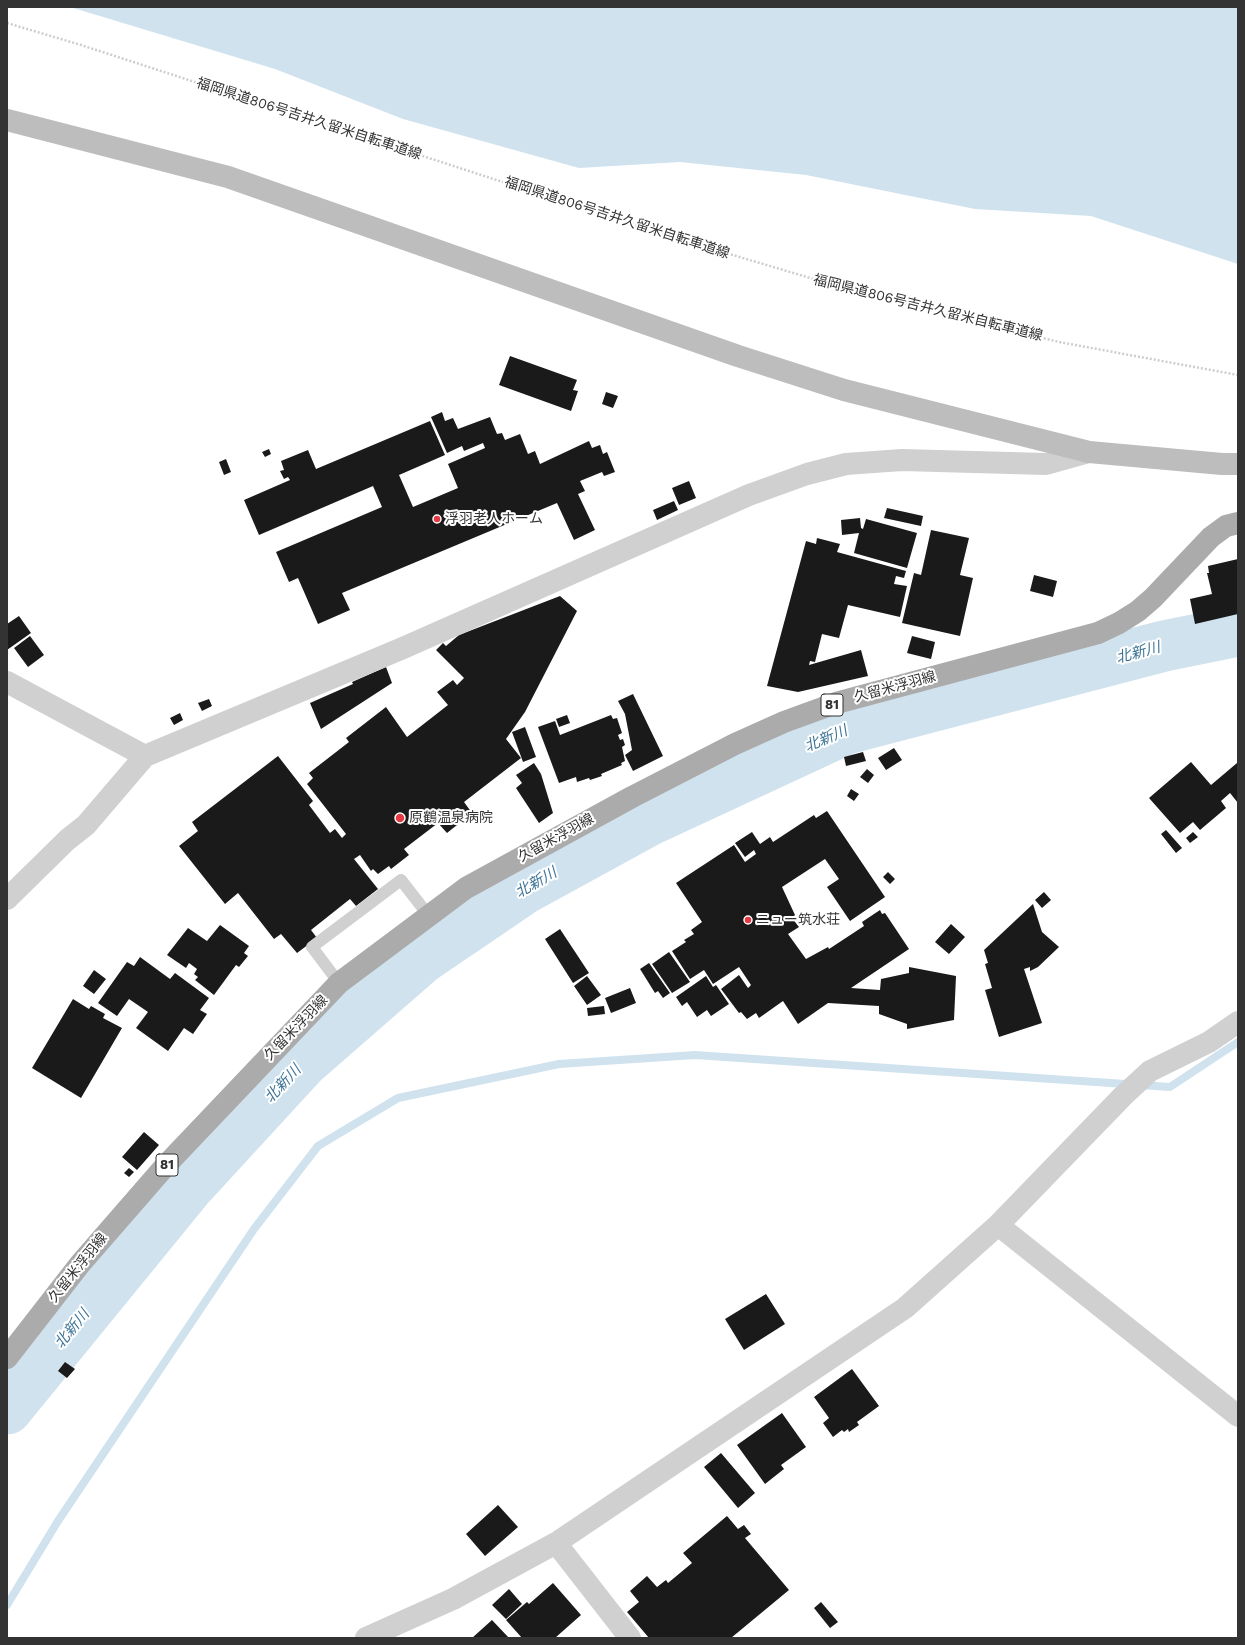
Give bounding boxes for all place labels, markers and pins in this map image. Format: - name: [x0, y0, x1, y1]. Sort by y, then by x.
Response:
- place label: 浮羽老人ホーム: [445, 511, 543, 527]
- marker: 浮羽老人ホーム: [432, 514, 442, 524]
- place label: 原鶴温泉病院: [409, 810, 493, 826]
- marker: 原鶴温泉病院: [394, 812, 406, 824]
- place label: ニュー筑水荘: [756, 912, 840, 928]
- marker: ニュー筑水荘: [743, 915, 753, 925]

